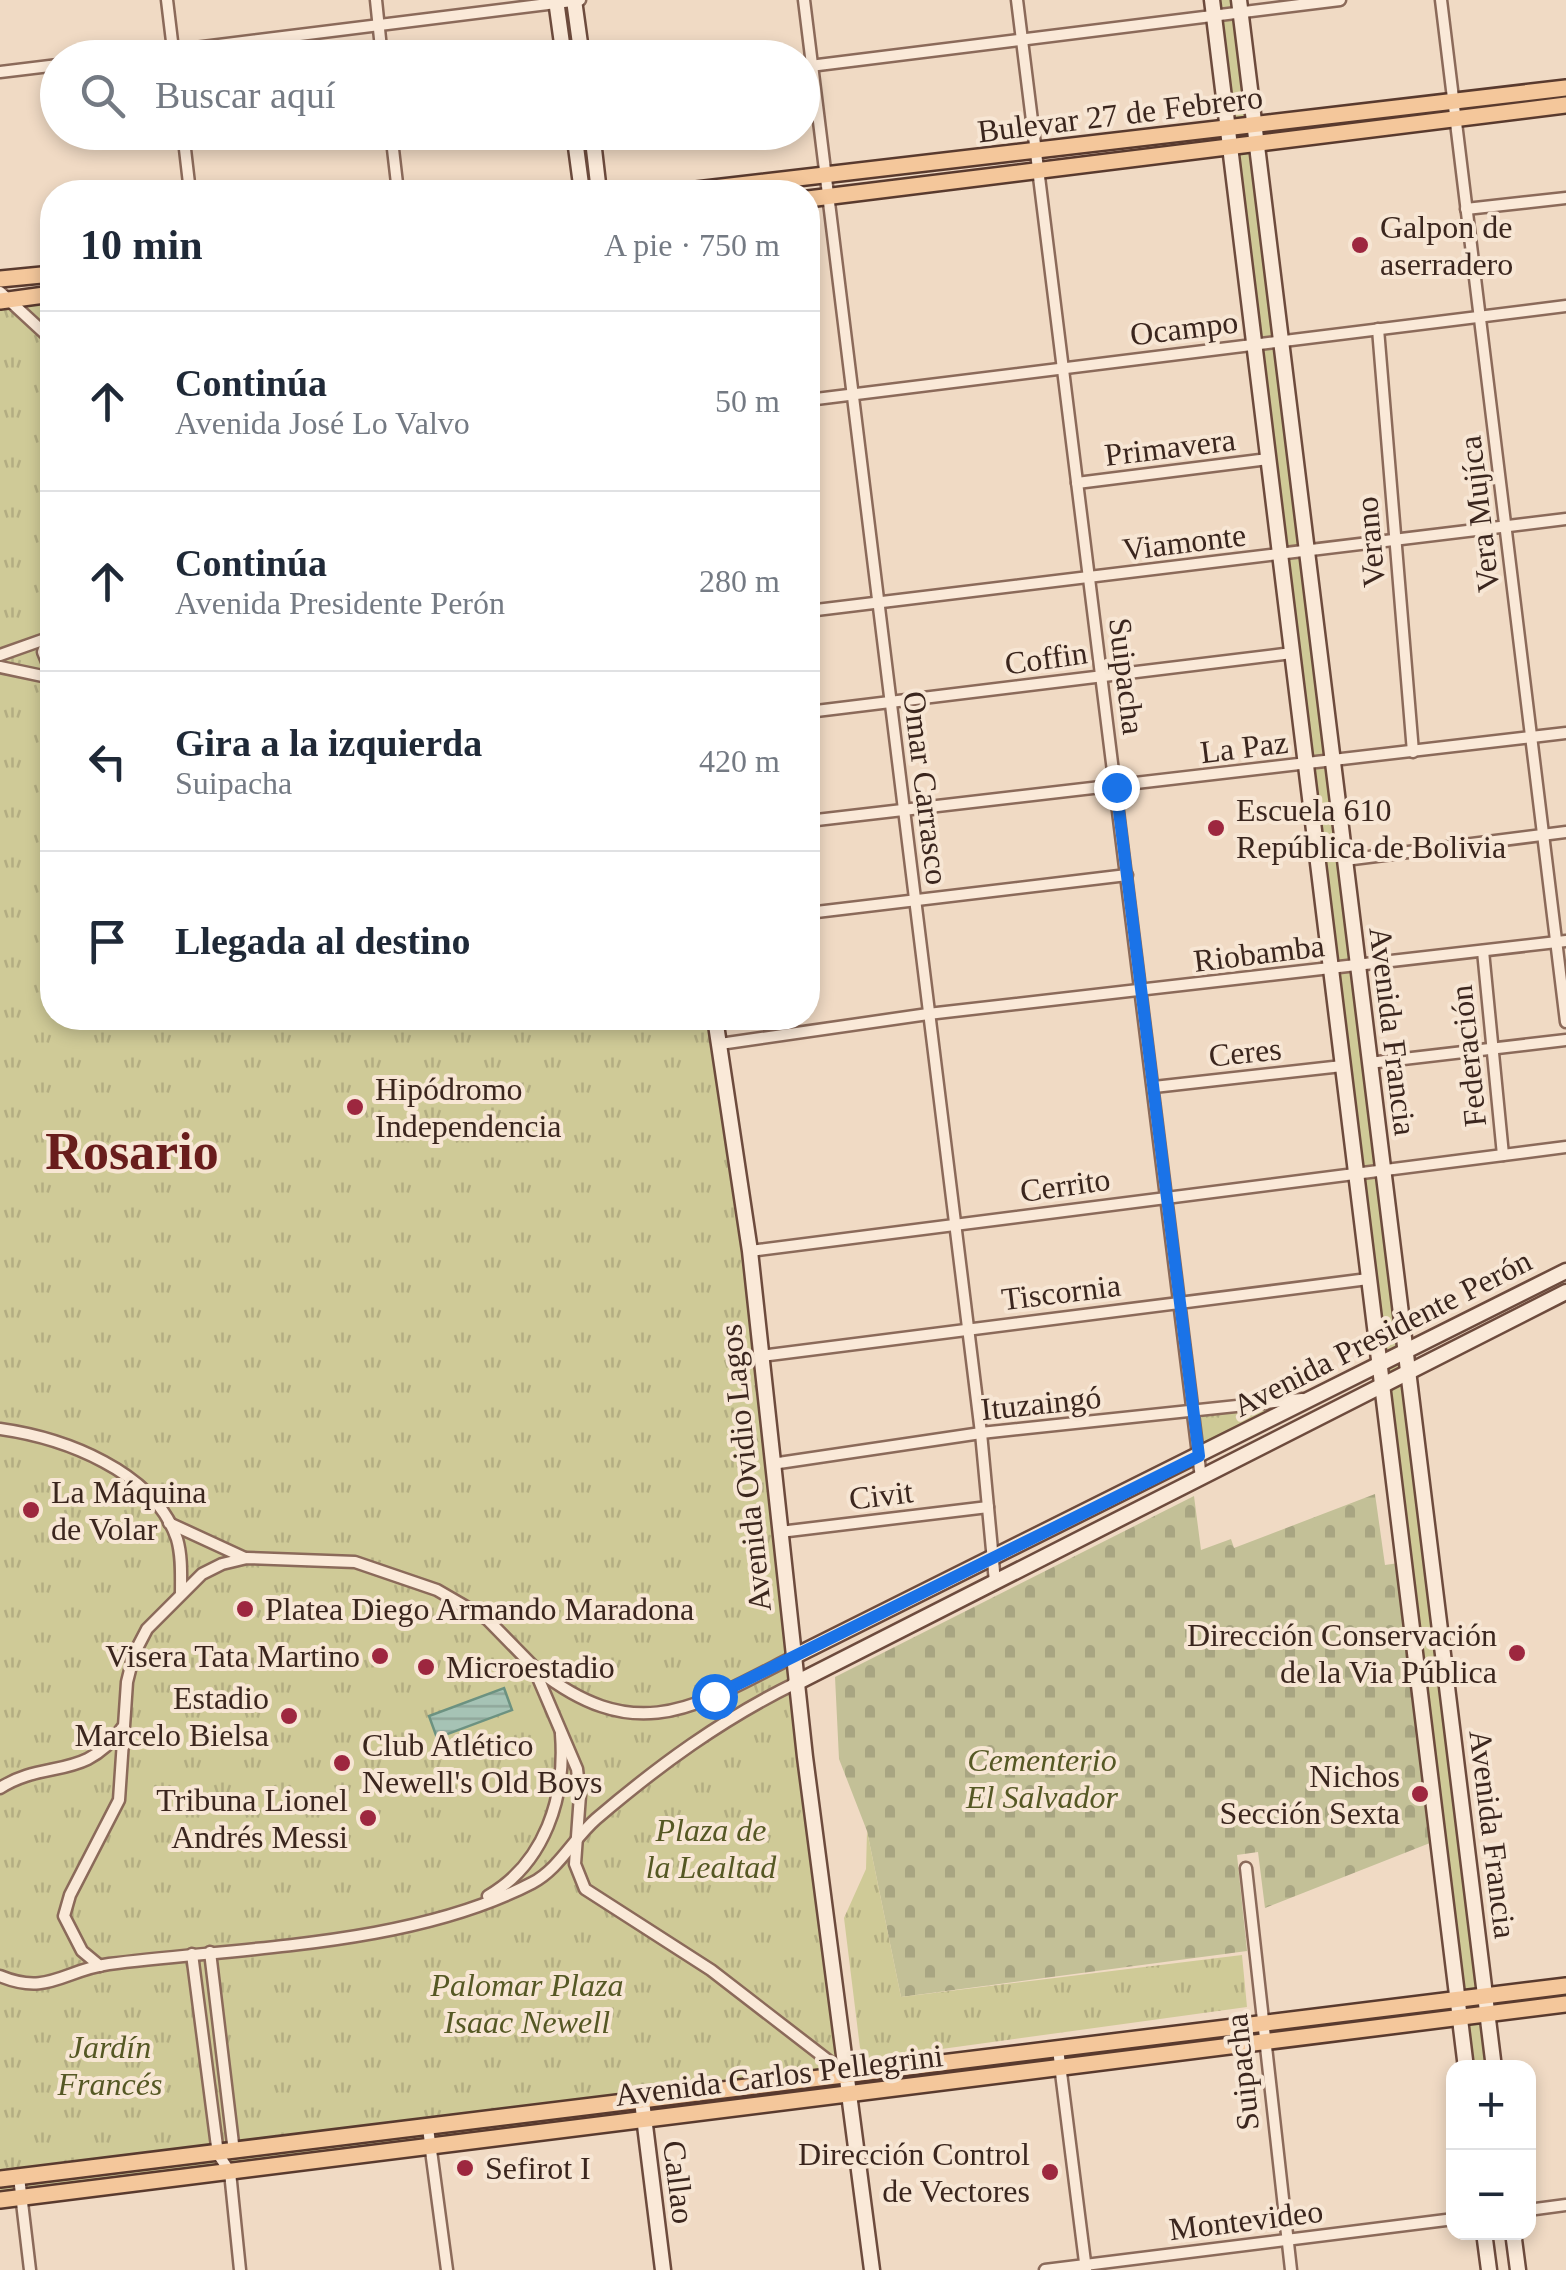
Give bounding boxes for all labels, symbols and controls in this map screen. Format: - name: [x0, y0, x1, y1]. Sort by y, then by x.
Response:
- search box: [40, 40, 820, 150]
- icon: search: [75, 68, 130, 123]
- text: Buscar aquí: [155, 74, 335, 116]
- street label: Bulevar 27 de Febrero: [975, 79, 1265, 149]
- place label: Galpon de aserradero: [1380, 209, 1513, 282]
- text: 10 min: [80, 222, 203, 268]
- text: A pie · 750 m: [604, 227, 780, 263]
- marker: Galpon de aserradero: [1349, 234, 1371, 256]
- street label: Ocampo: [1128, 304, 1240, 352]
- text: Continúa: [175, 362, 327, 404]
- icon: ahead: [80, 374, 135, 429]
- text: 50 m: [715, 383, 780, 419]
- text: Avenida José Lo Valvo: [175, 405, 470, 441]
- street label: Primavera: [1103, 421, 1237, 473]
- street label: Vera Mujíca: [1452, 434, 1506, 594]
- street label: Verano: [1348, 495, 1392, 589]
- street label: Viamonte: [1120, 517, 1248, 567]
- text: Continúa: [175, 542, 327, 584]
- icon: ahead: [80, 554, 135, 609]
- text: 280 m: [699, 563, 780, 599]
- text: Avenida Presidente Perón: [175, 585, 505, 621]
- street label: Suipacha: [1102, 616, 1152, 736]
- street label: Coffin: [1002, 634, 1090, 682]
- street label: Omar Carrasco: [896, 689, 956, 887]
- text: Gira a la izquierda: [175, 722, 482, 764]
- street label: La Paz: [1198, 724, 1290, 770]
- icon: left: [80, 734, 135, 789]
- text: 420 m: [699, 743, 780, 779]
- text: Suipacha: [175, 765, 292, 801]
- route end: [1094, 765, 1140, 811]
- place label: Escuela 610 República de Bolivia: [1236, 792, 1506, 865]
- marker: Escuela 610 República de Bolivia: [1205, 817, 1227, 839]
- icon: arrive: [80, 914, 135, 969]
- text: Llegada al destino: [175, 920, 471, 962]
- street label: Avenida Francia: [1362, 925, 1424, 1137]
- street label: Riobamba: [1192, 927, 1326, 979]
- street label: Federación: [1443, 983, 1493, 1129]
- street label: Ceres: [1207, 1030, 1283, 1074]
- place label: Hipódromo Independencia: [375, 1071, 562, 1144]
- marker: Hipódromo Independencia: [344, 1096, 366, 1118]
- district label: Rosario: [45, 1123, 219, 1180]
- street label: Cerrito: [1018, 1161, 1112, 1209]
- street label: Avenida Presidente Perón: [1227, 1242, 1537, 1424]
- street label: Tiscornia: [999, 1267, 1123, 1317]
- street label: Avenida Ovidio Lagos: [712, 1322, 778, 1614]
- street label: Ituzaingó: [979, 1379, 1103, 1427]
- street label: Civit: [847, 1473, 915, 1517]
- place label: La Máquina de Volar: [51, 1474, 207, 1547]
- marker: La Máquina de Volar: [20, 1499, 42, 1521]
- place label: Platea Diego Armando Maradona: [265, 1591, 694, 1627]
- marker: Platea Diego Armando Maradona: [234, 1598, 256, 1620]
- place label: Dirección Conservación de la Via Pública: [1187, 1617, 1497, 1690]
- place label: Visera Tata Martino: [105, 1638, 360, 1674]
- marker: Dirección Conservación de la Via Pública: [1506, 1642, 1528, 1664]
- marker: Visera Tata Martino: [369, 1645, 391, 1667]
- place label: Microestadio: [446, 1649, 615, 1685]
- marker: Microestadio: [415, 1656, 437, 1678]
- route start: [692, 1674, 738, 1720]
- place label: Estadio Marcelo Bielsa: [74, 1680, 269, 1753]
- marker: Estadio Marcelo Bielsa: [278, 1705, 300, 1727]
- place label: Club Atlético Newell's Old Boys: [362, 1727, 602, 1800]
- street label: Avenida Francia: [1462, 1728, 1524, 1940]
- park label: Cementerio El Salvador: [965, 1742, 1119, 1815]
- marker: Club Atlético Newell's Old Boys: [331, 1752, 353, 1774]
- place label: Nichos Sección Sexta: [1220, 1758, 1400, 1831]
- place label: Tribuna Lionel Andrés Messi: [156, 1782, 348, 1855]
- marker: Nichos Sección Sexta: [1409, 1783, 1431, 1805]
- marker: Tribuna Lionel Andrés Messi: [357, 1807, 379, 1829]
- park label: Plaza de la Lealtad: [646, 1812, 777, 1885]
- park label: Palomar Plaza Isaac Newell: [430, 1967, 623, 2040]
- street label: Suipacha: [1218, 2012, 1266, 2132]
- park label: Jardín Francés: [57, 2029, 162, 2102]
- street label: Avenida Carlos Pellegrini: [613, 2037, 945, 2113]
- map controls: [1446, 2060, 1536, 2240]
- button: +: [1446, 2060, 1536, 2150]
- place label: Dirección Control de Vectores: [798, 2136, 1030, 2209]
- street label: Callao: [656, 2138, 702, 2226]
- place label: Sefirot I: [485, 2150, 591, 2186]
- button: −: [1446, 2150, 1536, 2240]
- marker: Sefirot I: [454, 2157, 476, 2179]
- marker: Dirección Control de Vectores: [1039, 2161, 1061, 2183]
- street label: Montevideo: [1167, 2193, 1325, 2247]

